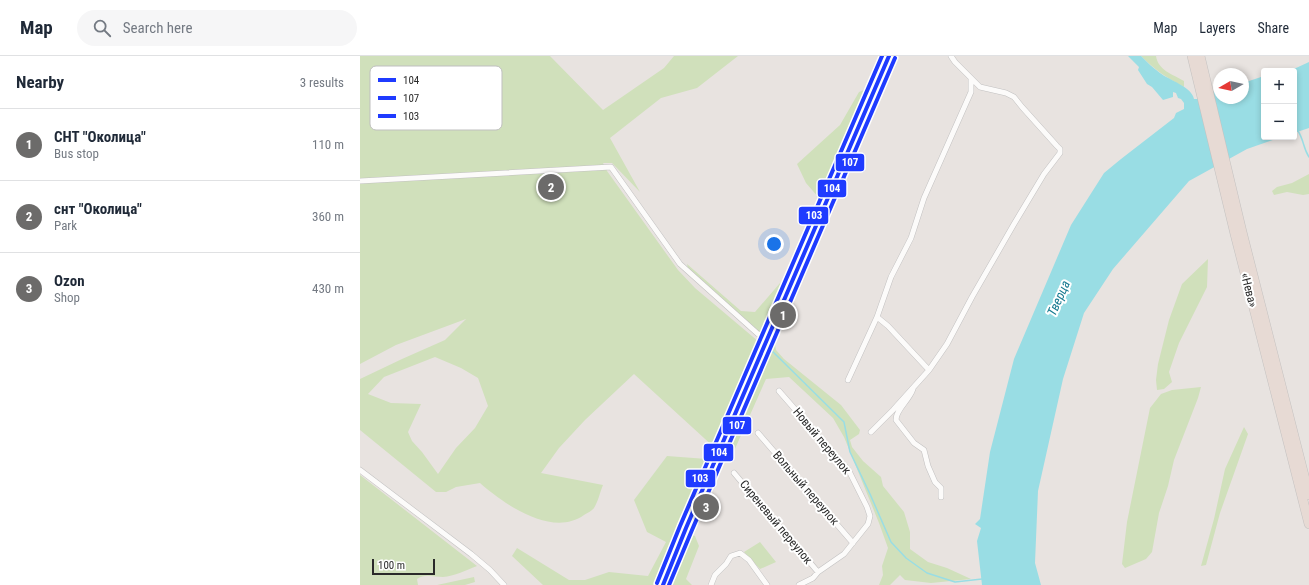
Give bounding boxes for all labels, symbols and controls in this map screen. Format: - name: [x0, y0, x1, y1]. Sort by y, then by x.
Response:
- search box: [77, 10, 357, 46]
- text: Map: [20, 16, 53, 39]
- icon: search: [91, 17, 113, 39]
- text: Search here: [123, 19, 193, 37]
- text: Map: [1153, 20, 1177, 36]
- text: Layers: [1199, 20, 1236, 36]
- text: Share: [1258, 20, 1289, 36]
- legend: [370, 66, 502, 130]
- north arrow: [1213, 68, 1249, 104]
- map controls: [1261, 68, 1297, 140]
- button: +: [1261, 68, 1297, 104]
- text: Nearby: [16, 72, 64, 92]
- text: 104: [403, 74, 420, 87]
- text: 3 results: [300, 75, 344, 90]
- text: 107: [403, 92, 419, 105]
- button: −: [1261, 104, 1297, 140]
- text: 103: [403, 110, 419, 123]
- text: СНТ "Околица": [54, 128, 146, 146]
- text: 1: [26, 137, 32, 152]
- text: 110 m: [312, 137, 344, 152]
- text: Bus stop: [54, 146, 99, 161]
- line badge: 107: [835, 153, 865, 172]
- text: 107: [842, 156, 859, 169]
- pin: 2: [538, 172, 564, 202]
- line badge: 104: [817, 179, 847, 198]
- text: 104: [824, 182, 841, 195]
- text: снт "Околица": [54, 200, 142, 218]
- line badge: 103: [798, 206, 829, 225]
- text: 2: [26, 209, 32, 224]
- text: 360 m: [312, 209, 344, 224]
- text: 103: [806, 209, 823, 222]
- text: Park: [54, 218, 77, 233]
- your location: [764, 234, 784, 254]
- street label: «Нева»: [1238, 271, 1260, 309]
- text: Ozon: [54, 272, 85, 290]
- water label: Тверца: [1044, 278, 1073, 318]
- text: 3: [26, 281, 32, 296]
- text: 430 m: [312, 281, 344, 296]
- text: Shop: [54, 290, 80, 305]
- pin: 1: [770, 300, 796, 330]
- street label: Новый переулок: [790, 405, 854, 477]
- line badge: 107: [722, 416, 752, 435]
- text: 107: [729, 419, 746, 432]
- line badge: 104: [703, 443, 734, 462]
- text: 104: [711, 446, 728, 459]
- street label: Вольный переулок: [770, 448, 842, 528]
- line badge: 103: [685, 469, 716, 488]
- text: 103: [692, 472, 709, 485]
- street label: Сиреневый переулок: [737, 477, 815, 567]
- pin: 3: [693, 492, 719, 522]
- scale bar: [372, 557, 435, 576]
- text: 100 m: [378, 559, 405, 572]

